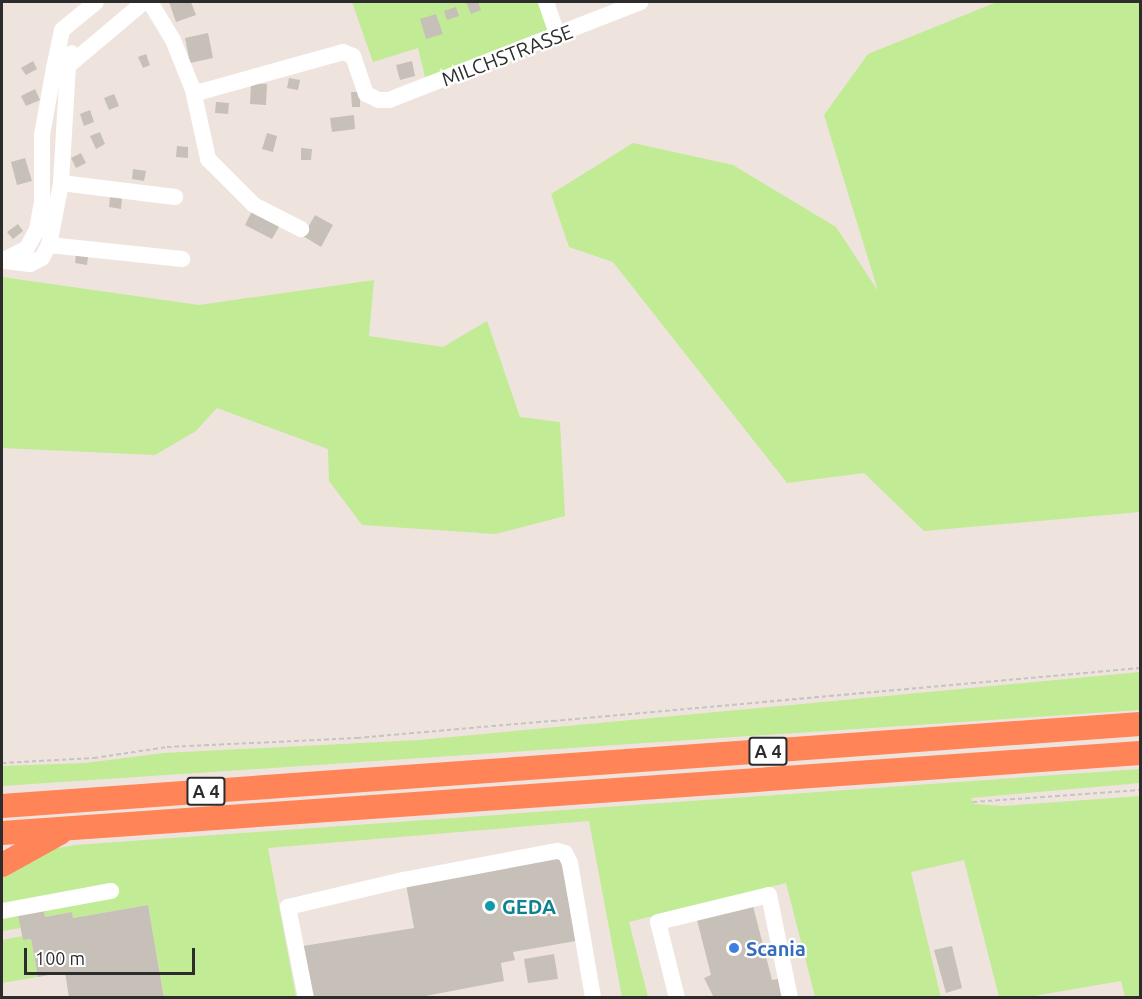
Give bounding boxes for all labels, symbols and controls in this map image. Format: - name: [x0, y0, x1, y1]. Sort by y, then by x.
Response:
- street label: MILCHSTRASSE: [438, 19, 576, 91]
- road number: A 4: [747, 736, 789, 766]
- road number: A 4: [185, 776, 227, 806]
- place label: GEDA: [502, 894, 556, 918]
- marker: GEDA: [483, 899, 497, 913]
- scale bar: [27, 936, 198, 974]
- place label: Scania: [746, 936, 806, 960]
- marker: Scania: [727, 941, 741, 955]
- text: 100 m: [35, 948, 85, 968]

